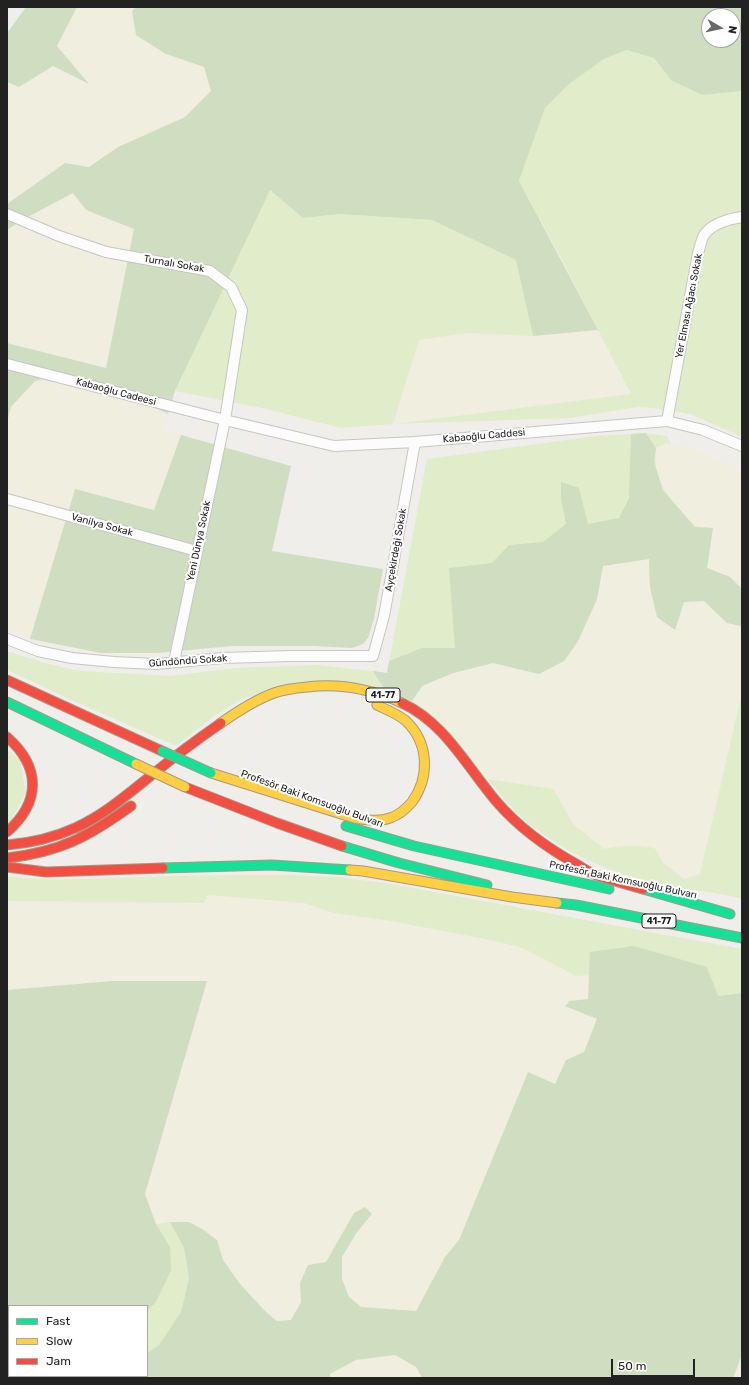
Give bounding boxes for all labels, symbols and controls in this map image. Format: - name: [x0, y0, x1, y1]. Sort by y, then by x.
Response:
- north arrow: [701, 8, 741, 48]
- text: N: [725, 25, 739, 35]
- street label: Turnalı Sokak: [143, 253, 205, 275]
- street label: Yer Elması Ağacı Sokak: [673, 253, 705, 359]
- street label: Kabaoğlu Cadeesi: [75, 376, 157, 408]
- street label: Kabaoğlu Caddesi: [442, 426, 526, 446]
- street label: Yeni Dünya Sokak: [185, 500, 213, 582]
- street label: Ayçekirdeği Sokak: [383, 507, 409, 593]
- street label: Vanilya Sokak: [70, 511, 134, 539]
- street label: Gündöndü Sokak: [148, 652, 228, 670]
- road number: 41-77: [366, 688, 400, 702]
- street label: Profesör Baki Komsuoğlu Bulvarı: [239, 768, 385, 830]
- street label: Profesör Baki Komsuoğlu Bulvarı: [548, 858, 698, 902]
- road number: 41-77: [642, 914, 676, 928]
- legend: [8, 1305, 148, 1377]
- text: Fast: [46, 1314, 70, 1328]
- text: Slow: [46, 1334, 73, 1348]
- scale bar: [613, 1351, 697, 1377]
- text: Jam: [46, 1354, 71, 1368]
- text: 50 m: [618, 1359, 646, 1373]

